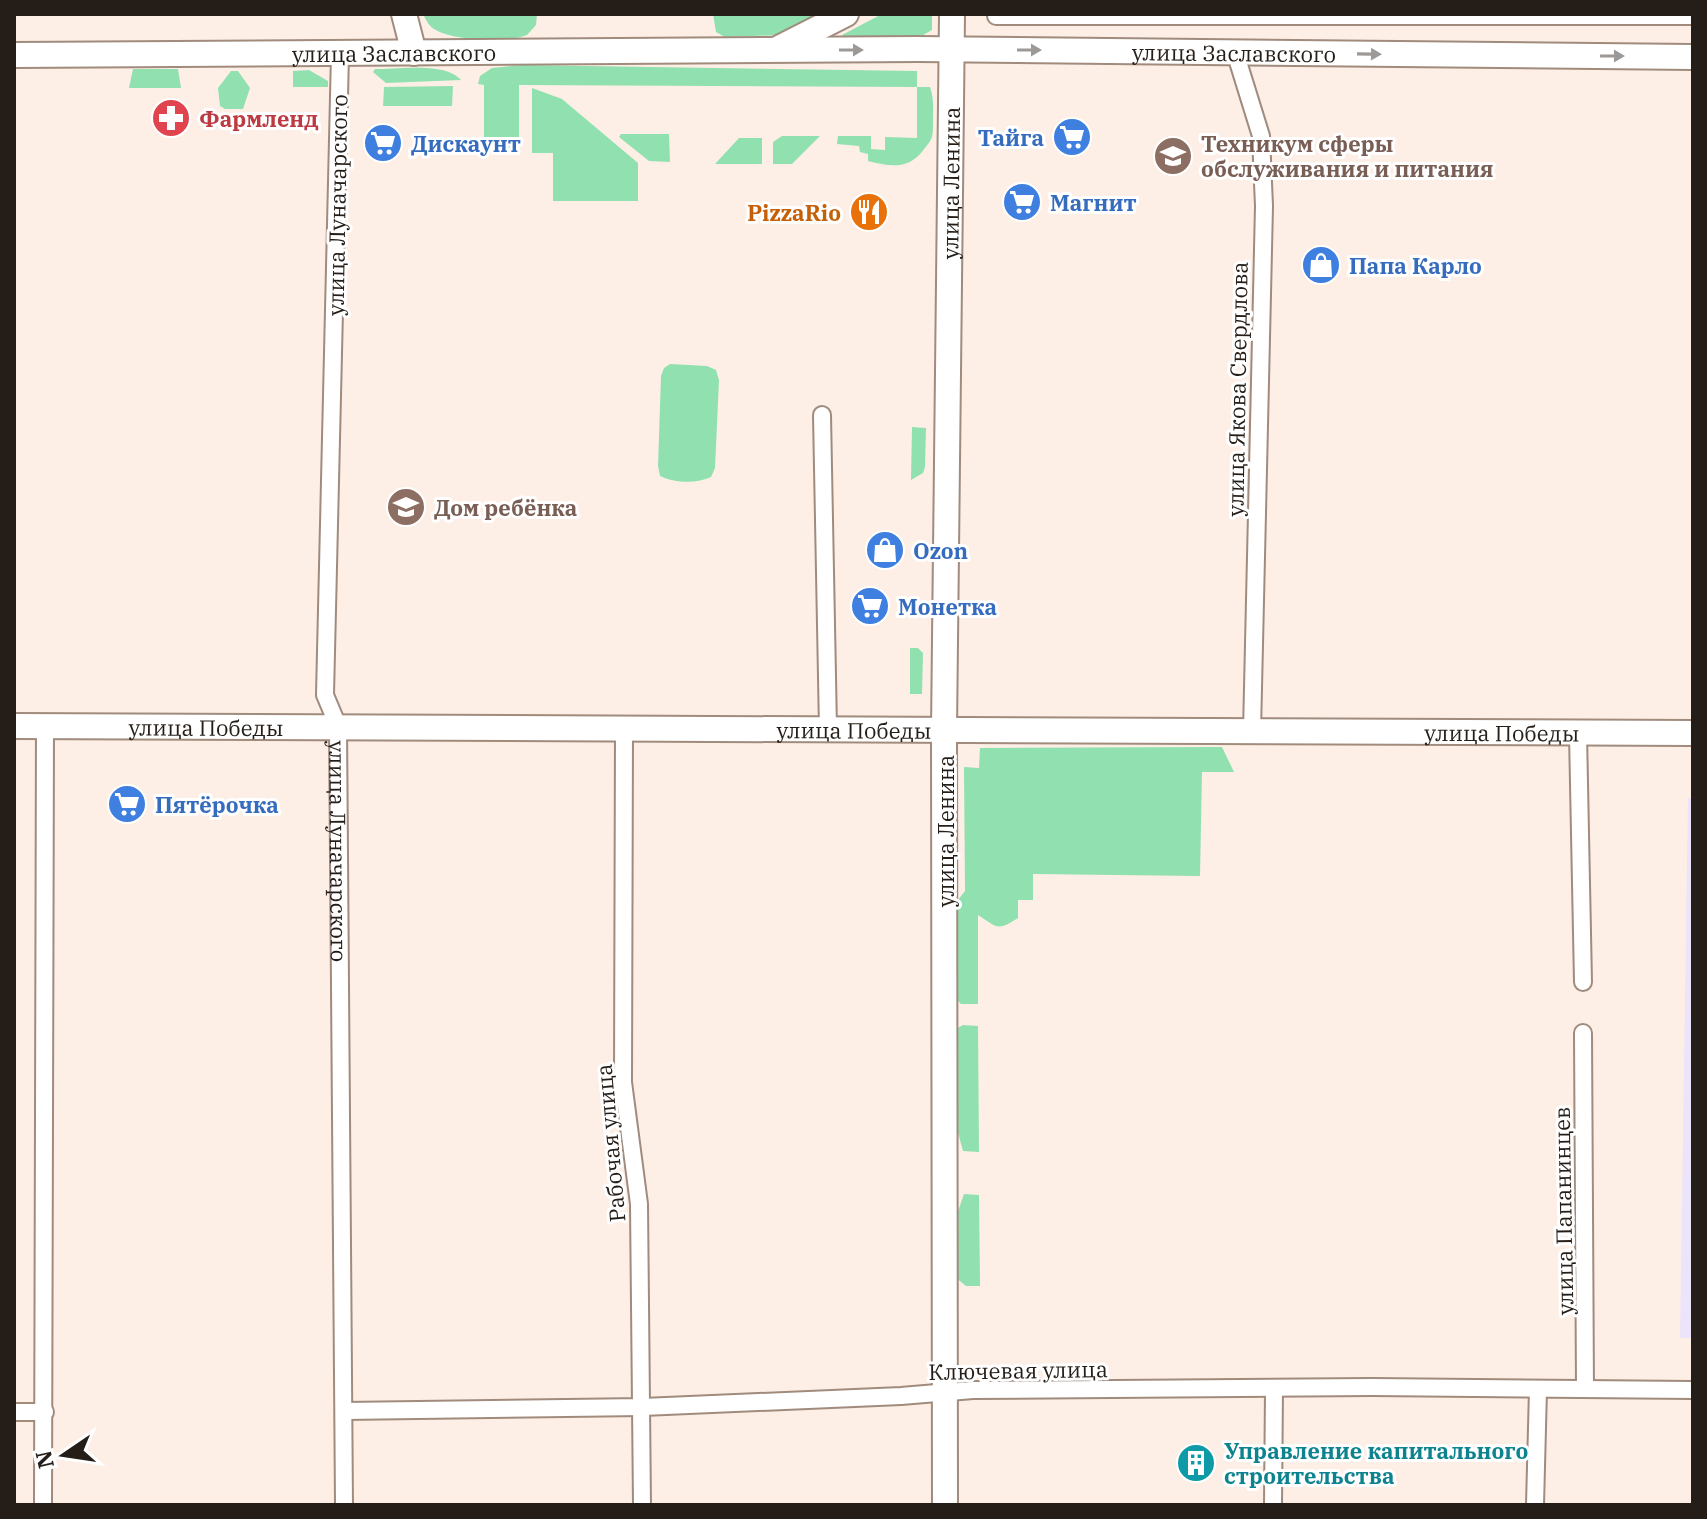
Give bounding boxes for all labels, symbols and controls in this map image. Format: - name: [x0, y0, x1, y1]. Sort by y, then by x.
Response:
- street label: улица Заславского: [292, 37, 496, 68]
- street label: улица Заславского: [1132, 37, 1336, 68]
- one-way arrow: [839, 44, 864, 56]
- one-way arrow: [1017, 44, 1042, 56]
- one-way arrow: [1357, 47, 1382, 60]
- one-way arrow: [1600, 50, 1625, 62]
- street label: улица Луначарского: [321, 94, 353, 316]
- pharmacy icon: Фармленд: [150, 97, 192, 139]
- place label: Фармленд: [199, 104, 318, 133]
- street label: улица Ленина: [935, 107, 965, 260]
- supermarket icon: Тайга: [1051, 116, 1093, 158]
- supermarket icon: Дискаунт: [362, 122, 404, 164]
- place label: Тайга: [978, 123, 1044, 152]
- place label: Дискаунт: [411, 129, 521, 158]
- place label: Техникум сферы обслуживания и питания: [1201, 129, 1494, 183]
- school or university icon: Техникум сферы обслуживания и питания: [1152, 135, 1194, 177]
- supermarket icon: Магнит: [1001, 181, 1043, 223]
- place label: Магнит: [1050, 188, 1137, 217]
- restaurant icon: PizzaRio: [848, 191, 890, 233]
- place label: PizzaRio: [747, 198, 841, 227]
- shop icon: Папа Карло: [1300, 244, 1342, 286]
- place label: Папа Карло: [1349, 251, 1482, 280]
- street label: улица Якова Свердлова: [1220, 261, 1254, 517]
- school or university icon: Дом ребёнка: [385, 486, 427, 528]
- place label: Дом ребёнка: [434, 493, 577, 522]
- shop icon: Ozon: [864, 529, 906, 571]
- place label: Ozon: [913, 536, 968, 565]
- supermarket icon: Монетка: [849, 585, 891, 627]
- place label: Монетка: [898, 592, 997, 621]
- street label: улица Победы: [128, 712, 284, 742]
- street label: улица Победы: [776, 715, 932, 744]
- street label: улица Победы: [1424, 717, 1580, 747]
- street label: улица Луначарского: [324, 740, 354, 962]
- street label: улица Ленина: [931, 755, 960, 907]
- supermarket icon: Пятёрочка: [106, 783, 148, 825]
- place label: Пятёрочка: [155, 790, 279, 819]
- street label: Рабочая улица: [589, 1063, 631, 1223]
- street label: улица Папанинцев: [1547, 1107, 1579, 1315]
- street label: Ключевая улица: [928, 1354, 1108, 1386]
- north arrow: [24, 1415, 104, 1495]
- place label: Управление капитального строительства: [1224, 1436, 1528, 1490]
- building icon: Управление капитального строительства: [1175, 1442, 1217, 1484]
- text: N: [28, 1448, 60, 1471]

